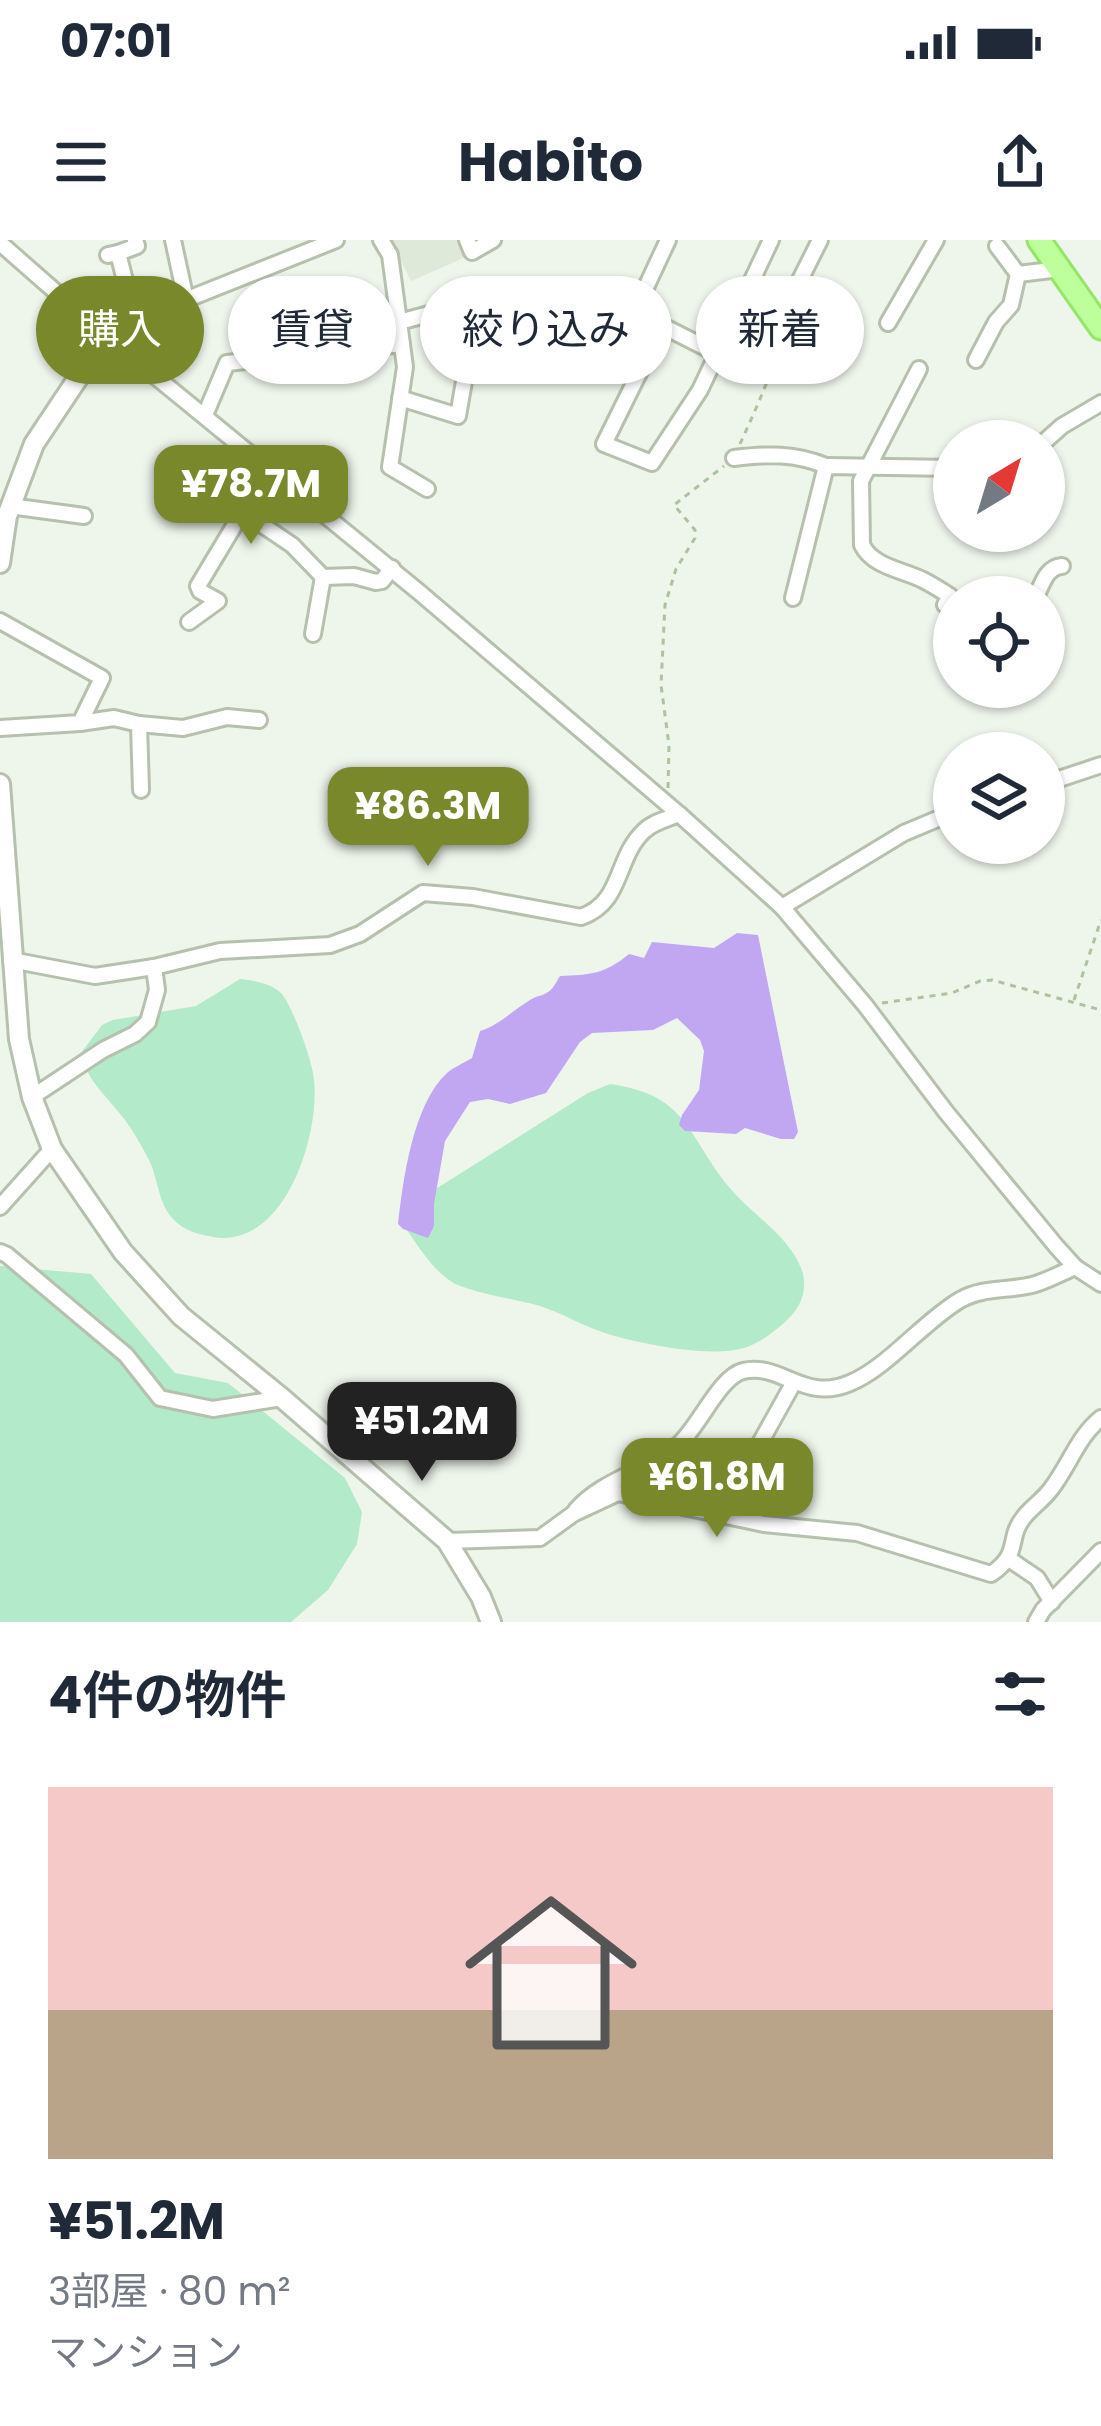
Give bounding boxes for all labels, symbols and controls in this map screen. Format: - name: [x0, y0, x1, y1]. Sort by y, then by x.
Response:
- text: 07:01: [60, 10, 172, 73]
- text: Habito: [458, 124, 643, 200]
- icon: menu: [48, 129, 114, 195]
- icon: share: [987, 129, 1053, 195]
- chip: 購入: [36, 276, 204, 384]
- chip: 賃貸: [228, 276, 396, 384]
- chip: 絞り込み: [420, 276, 672, 384]
- chip: 新着: [696, 276, 864, 384]
- north arrow: [933, 420, 1065, 552]
- map controls: [933, 420, 1065, 864]
- pin: ¥78.7M: [153, 445, 349, 547]
- text: ¥78.7M: [181, 456, 321, 511]
- button: locate: [933, 576, 1065, 708]
- button: layers: [933, 732, 1065, 864]
- pin: ¥86.3M: [330, 767, 526, 869]
- text: ¥86.3M: [355, 778, 501, 833]
- pin: ¥51.2M: [324, 1382, 520, 1484]
- text: ¥51.2M: [354, 1393, 490, 1448]
- pin: ¥61.8M: [619, 1438, 815, 1540]
- text: ¥61.8M: [648, 1449, 786, 1504]
- text: 4件の物件: [48, 1659, 287, 1731]
- icon: filters: [987, 1661, 1053, 1727]
- icon: home: [443, 1865, 659, 2081]
- text: ¥51.2M: [48, 2185, 225, 2257]
- text: 3部屋 · 80 m²: [48, 2264, 291, 2319]
- text: マンション: [48, 2325, 243, 2380]

